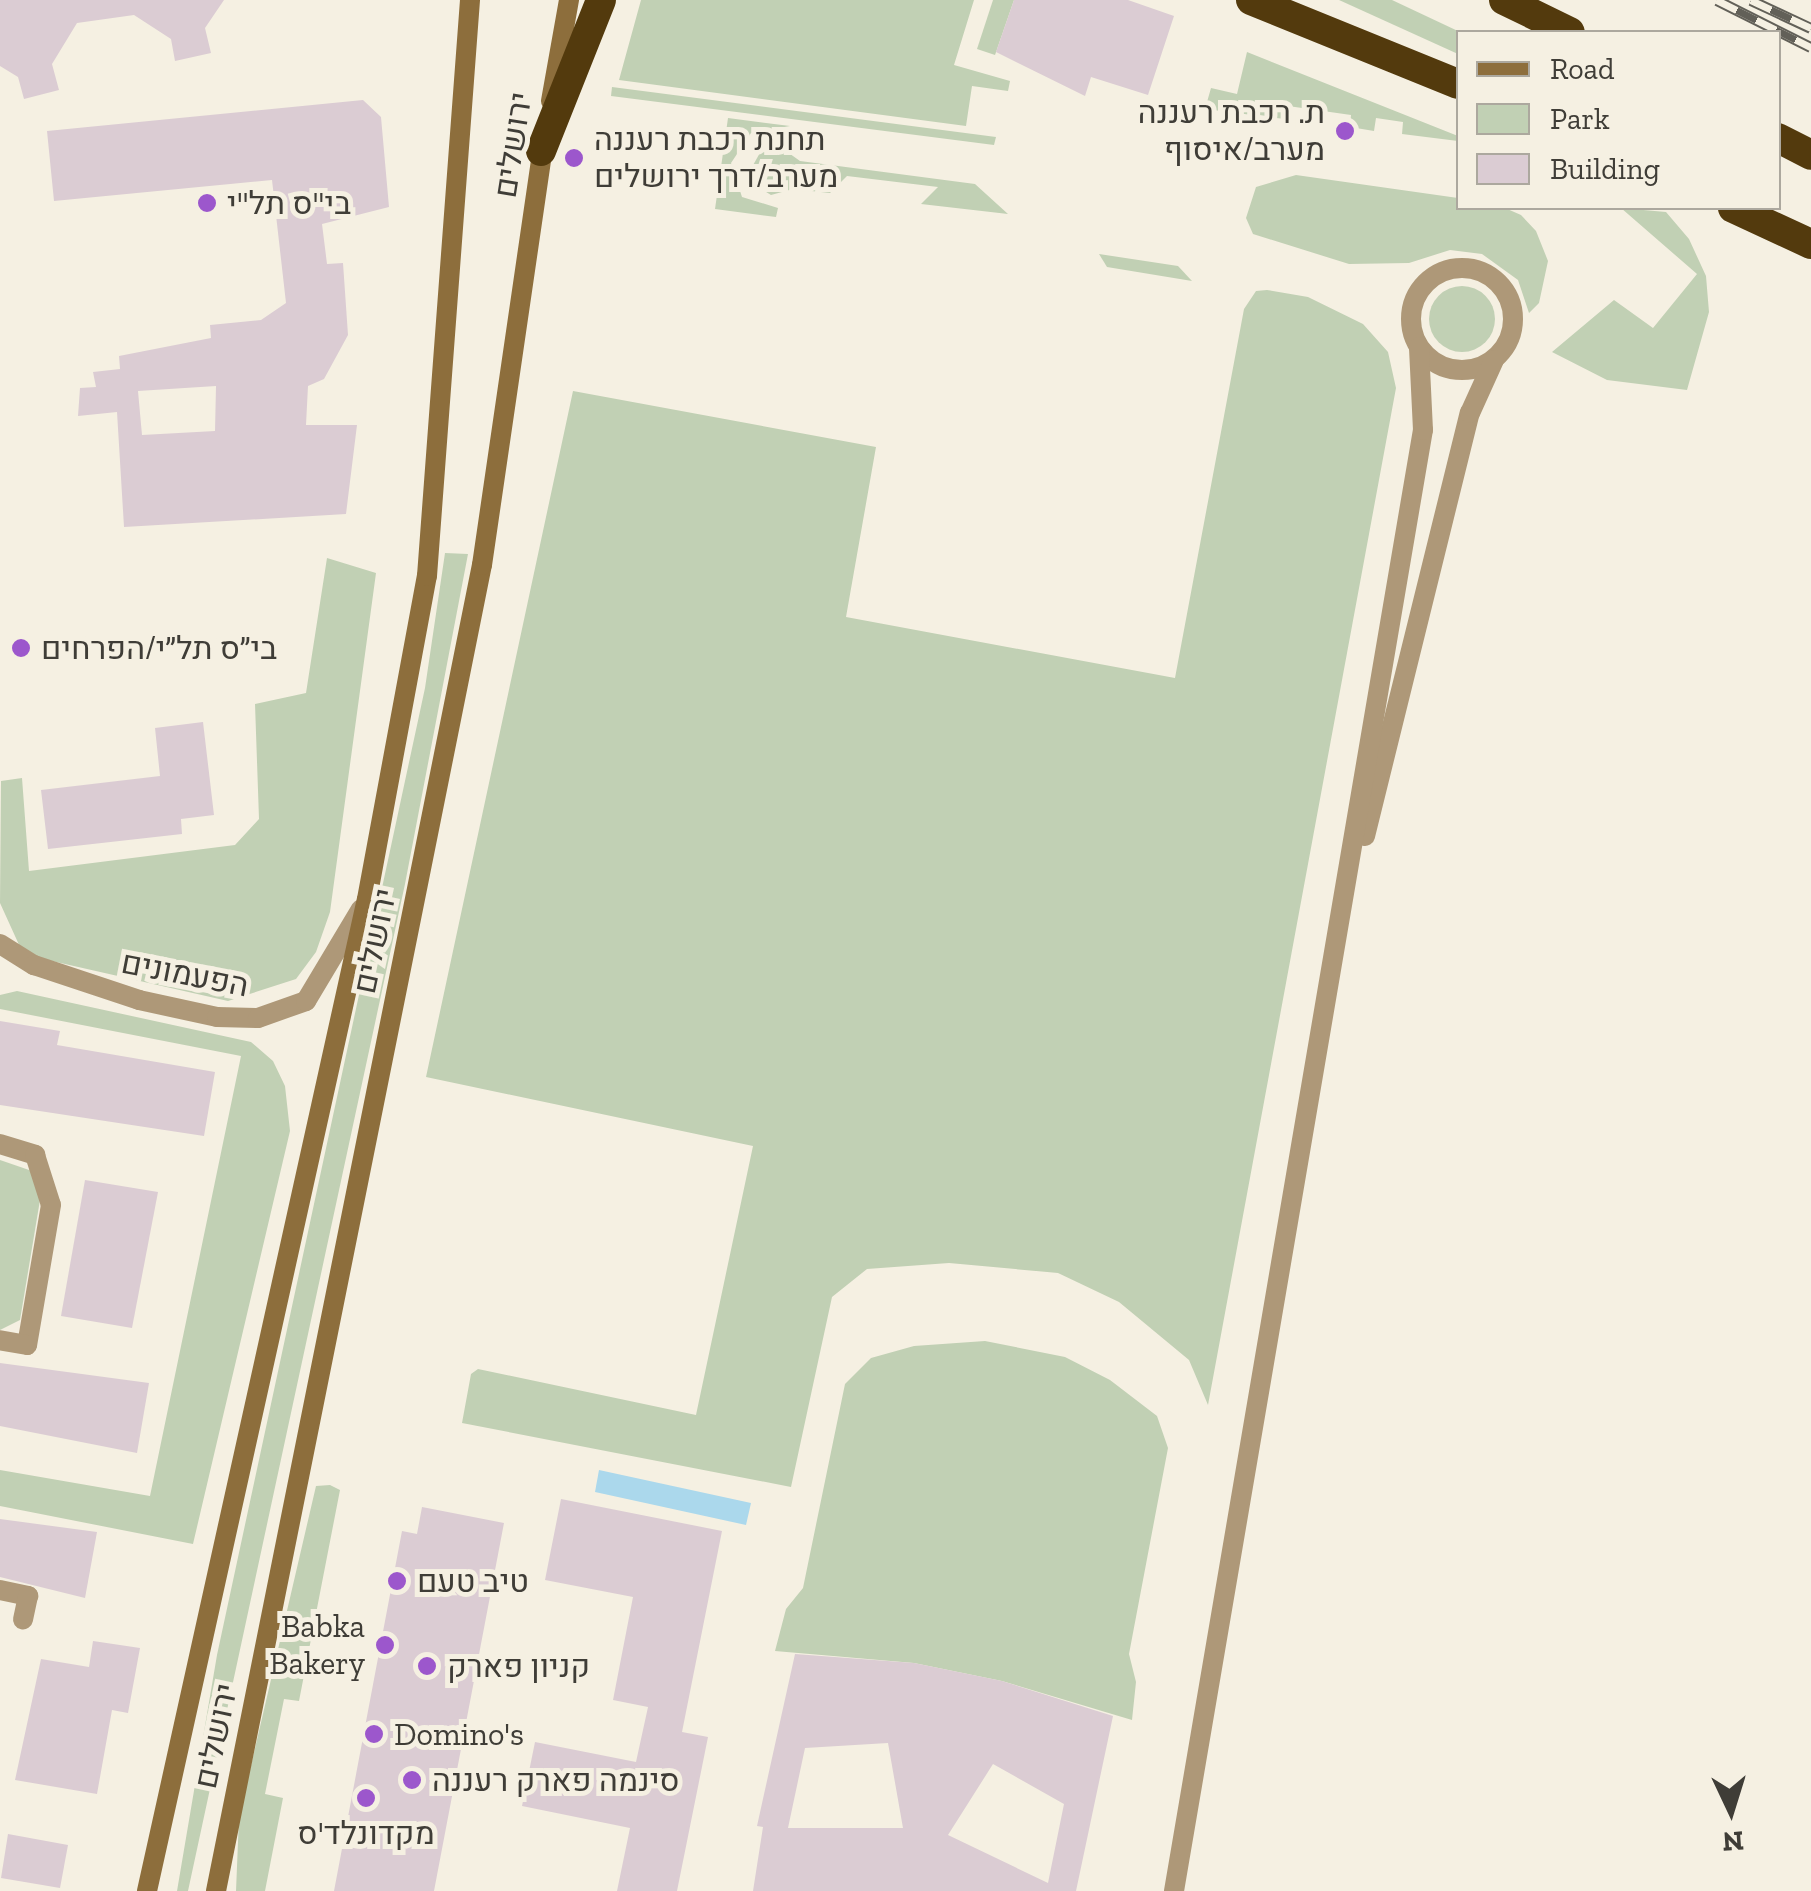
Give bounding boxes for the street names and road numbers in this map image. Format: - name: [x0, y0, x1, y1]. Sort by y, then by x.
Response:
- street label: ירושלים: [486, 89, 540, 201]
- street label: ירושלים: [345, 885, 405, 997]
- street label: הפעמונים: [118, 943, 252, 1005]
- street label: ירושלים: [186, 1680, 246, 1792]

